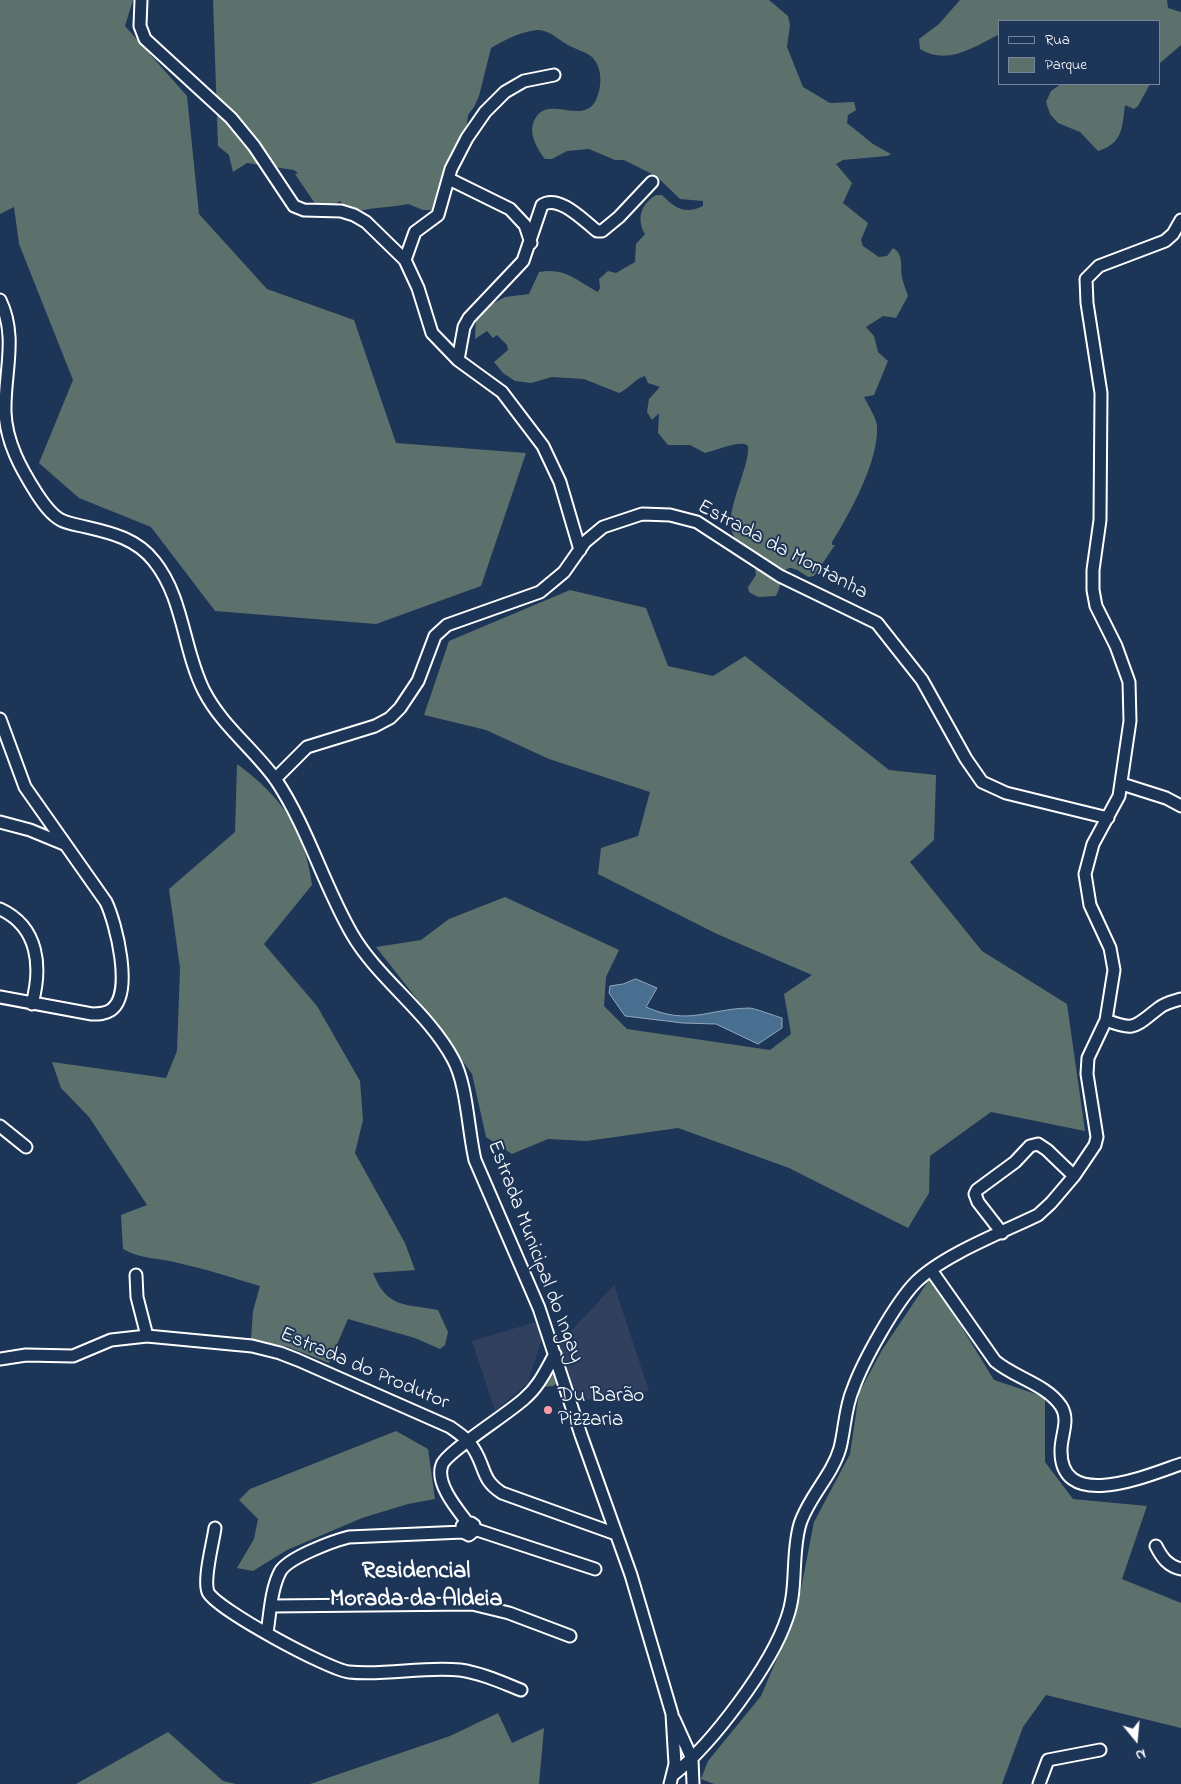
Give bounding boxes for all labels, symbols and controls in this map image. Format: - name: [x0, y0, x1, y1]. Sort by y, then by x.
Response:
- legend: [998, 20, 1161, 85]
- text: Rua: [1045, 29, 1070, 51]
- text: Parque: [1045, 54, 1087, 76]
- street label: Estrada da Montanha: [693, 495, 871, 607]
- street label: Estrada Municipal do Ingay: [480, 1137, 588, 1367]
- street label: Estrada do Produtor: [276, 1323, 452, 1417]
- place label: Du Barão Pizzaria: [558, 1385, 644, 1435]
- marker: Du Barão Pizzaria: [542, 1404, 554, 1416]
- district label: Residencial Morada da Aldeia: [330, 1559, 502, 1615]
- north arrow: [1111, 1714, 1161, 1764]
- text: N: [1133, 1742, 1148, 1765]

